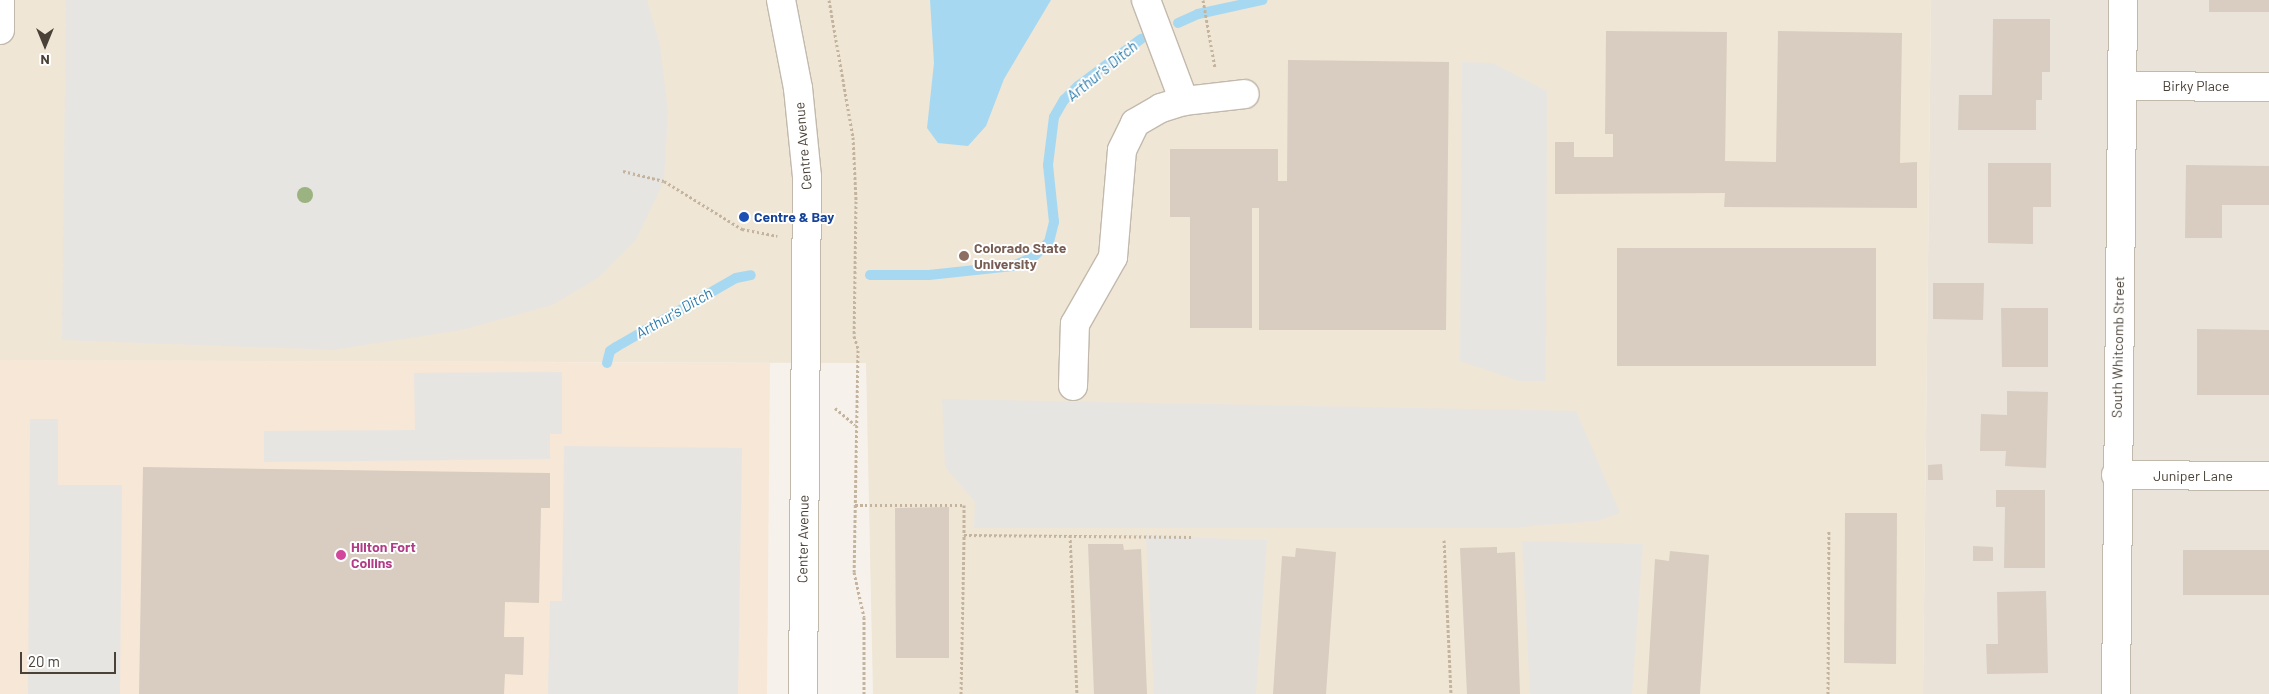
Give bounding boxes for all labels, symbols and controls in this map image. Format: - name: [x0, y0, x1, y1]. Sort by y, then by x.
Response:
- north arrow: [20, 20, 70, 70]
- water label: Arthur's Ditch: [1063, 37, 1141, 105]
- text: N: [40, 52, 50, 69]
- street label: Birky Place: [2162, 78, 2230, 94]
- street label: Centre Avenue: [791, 101, 815, 191]
- place label: Centre & Bay: [754, 209, 834, 225]
- marker: Centre & Bay: [738, 211, 750, 223]
- place label: Colorado State University: [974, 240, 1066, 272]
- marker: Colorado State University: [958, 250, 970, 262]
- street label: South Whitcomb Street: [2108, 276, 2128, 418]
- water label: Arthur's Ditch: [632, 284, 716, 342]
- street label: Juniper Lane: [2153, 468, 2233, 484]
- street label: Center Avenue: [794, 495, 812, 583]
- place label: Hilton Fort Collins: [351, 539, 416, 572]
- marker: Hilton Fort Collins: [335, 549, 347, 561]
- scale bar: [22, 642, 119, 674]
- text: 20 m: [28, 652, 60, 670]

